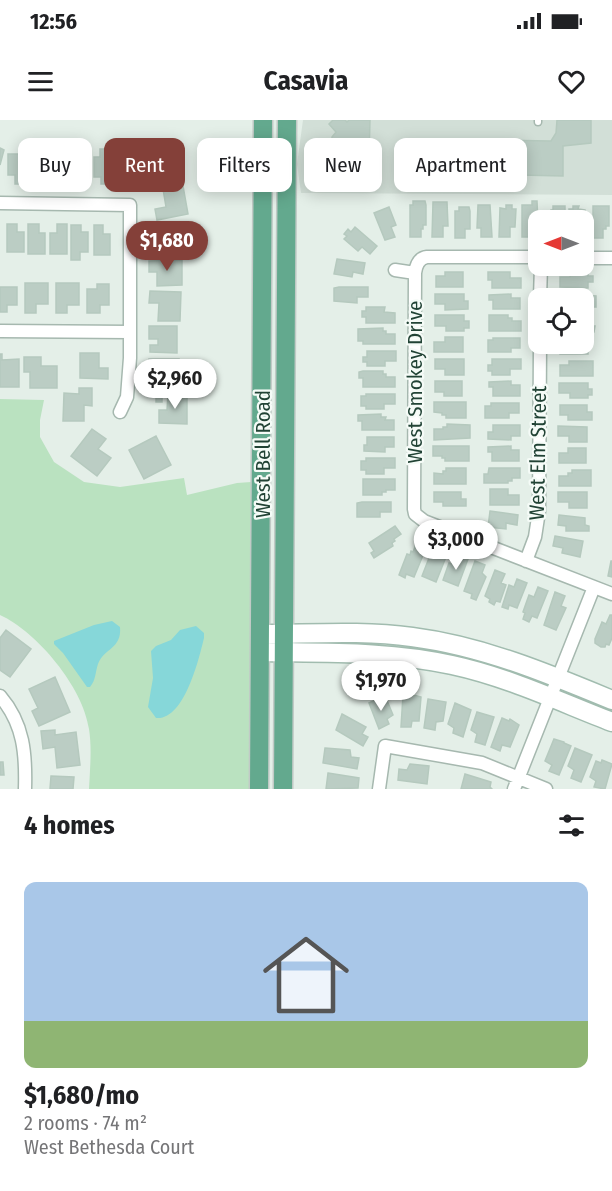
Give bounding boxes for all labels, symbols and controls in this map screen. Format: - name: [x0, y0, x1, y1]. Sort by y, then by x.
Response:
- text: 12:56: [30, 8, 77, 35]
- icon: menu: [24, 65, 57, 98]
- text: Casavia: [264, 65, 348, 97]
- icon: heart: [555, 65, 588, 98]
- chip: Buy: [18, 138, 92, 192]
- chip: Rent: [104, 138, 185, 192]
- chip: Filters: [197, 138, 292, 192]
- chip: New: [304, 138, 382, 192]
- chip: Apartment: [394, 138, 527, 192]
- north arrow: [528, 210, 594, 276]
- map controls: [528, 210, 594, 354]
- pin: $1,680: [118, 221, 216, 272]
- text: $1,680: [140, 228, 194, 252]
- button: locate: [528, 288, 594, 354]
- street label: West Smokey Drive: [402, 301, 428, 463]
- pin: $2,960: [126, 359, 224, 410]
- text: $2,960: [148, 366, 202, 390]
- street label: West Elm Street: [524, 385, 552, 521]
- street label: West Bell Road: [250, 390, 276, 518]
- pin: $3,000: [407, 520, 505, 571]
- text: $3,000: [428, 527, 484, 551]
- pin: $1,970: [332, 661, 430, 712]
- text: $1,970: [355, 668, 407, 692]
- icon: filters: [555, 809, 588, 842]
- text: 4 homes: [24, 810, 115, 841]
- icon: home: [252, 921, 360, 1029]
- text: $1,680/mo: [24, 1080, 139, 1111]
- text: 2 rooms · 74 m²: [24, 1111, 147, 1135]
- text: West Bethesda Court: [24, 1135, 194, 1159]

